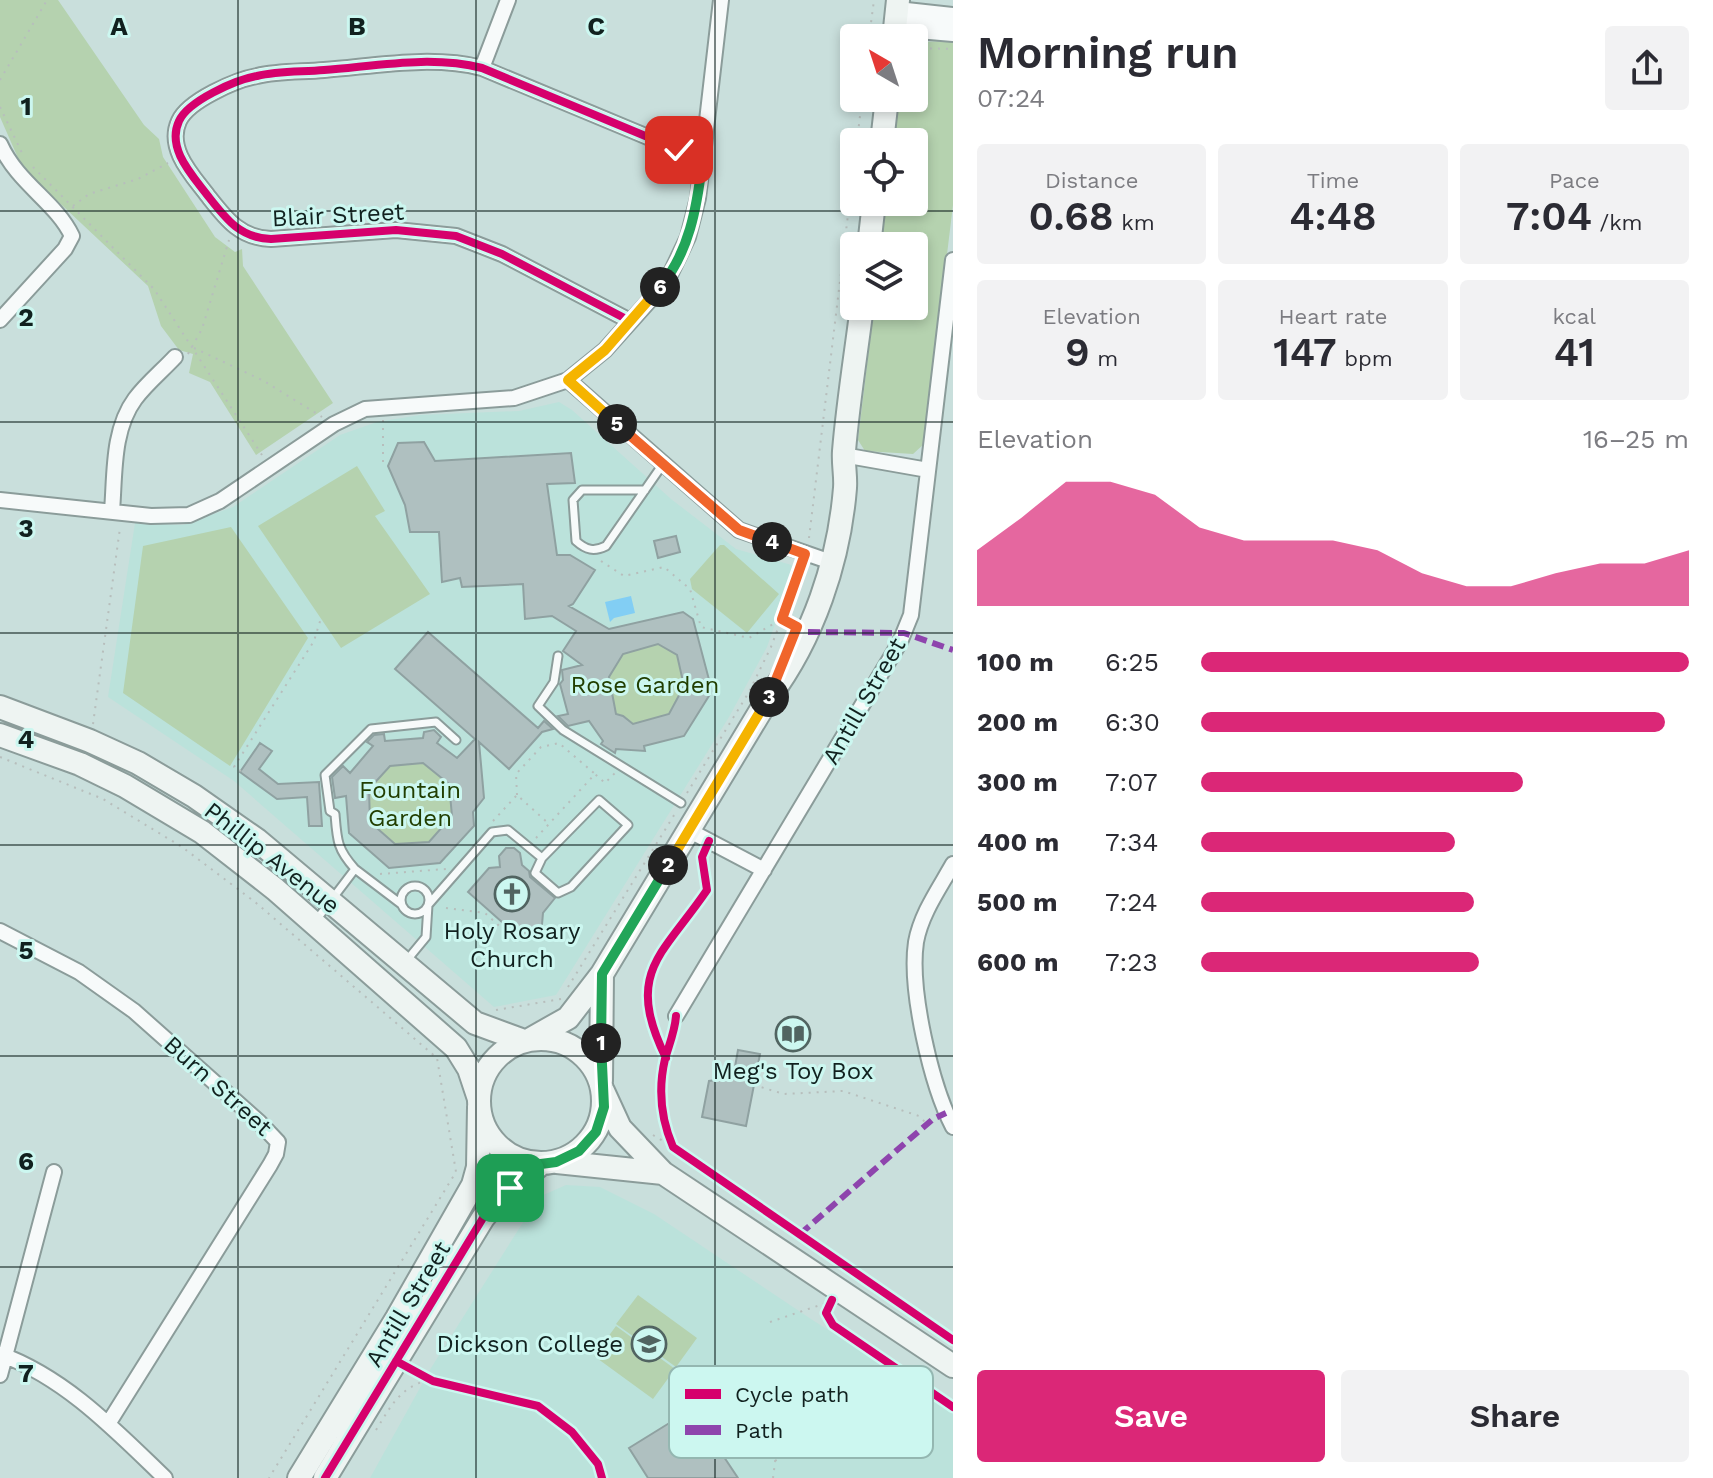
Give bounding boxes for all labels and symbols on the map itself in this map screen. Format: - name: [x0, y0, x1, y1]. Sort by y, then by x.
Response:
- text: A: [110, 11, 128, 41]
- text: B: [348, 11, 366, 41]
- text: C: [587, 11, 605, 41]
- north arrow: [840, 24, 928, 112]
- text: 1: [20, 91, 32, 121]
- pin: [645, 116, 713, 184]
- street label: Blair Street: [271, 198, 405, 232]
- pin: 6: [640, 267, 680, 307]
- text: 2: [18, 302, 34, 332]
- pin: 5: [597, 404, 637, 444]
- text: 3: [18, 513, 34, 543]
- pin: 4: [752, 522, 792, 562]
- street label: Antill Street: [817, 633, 911, 769]
- park label: Rose Garden: [571, 671, 719, 699]
- pin: 3: [749, 677, 789, 717]
- text: 4: [18, 724, 35, 754]
- park label: Fountain Garden: [359, 776, 461, 832]
- street label: Phillip Avenue: [199, 796, 345, 920]
- pin: 2: [648, 845, 688, 885]
- church icon: Holy Rosary Church: [493, 875, 531, 913]
- place label: Holy Rosary Church: [444, 917, 581, 973]
- text: 5: [18, 935, 34, 965]
- library icon: Meg's Toy Box: [774, 1015, 812, 1053]
- pin: 1: [581, 1023, 621, 1063]
- street label: Burn Street: [158, 1030, 278, 1142]
- place label: Meg's Toy Box: [713, 1057, 873, 1085]
- text: 6: [18, 1146, 34, 1176]
- pin: [476, 1154, 544, 1222]
- street label: Antill Street: [360, 1236, 456, 1372]
- school or university icon: Dickson College: [630, 1325, 668, 1363]
- place label: Dickson College: [437, 1330, 623, 1358]
- text: 7: [18, 1358, 34, 1388]
- legend: [669, 1366, 933, 1458]
- text: Cycle path: [735, 1382, 849, 1407]
- text: Path: [735, 1418, 783, 1443]

